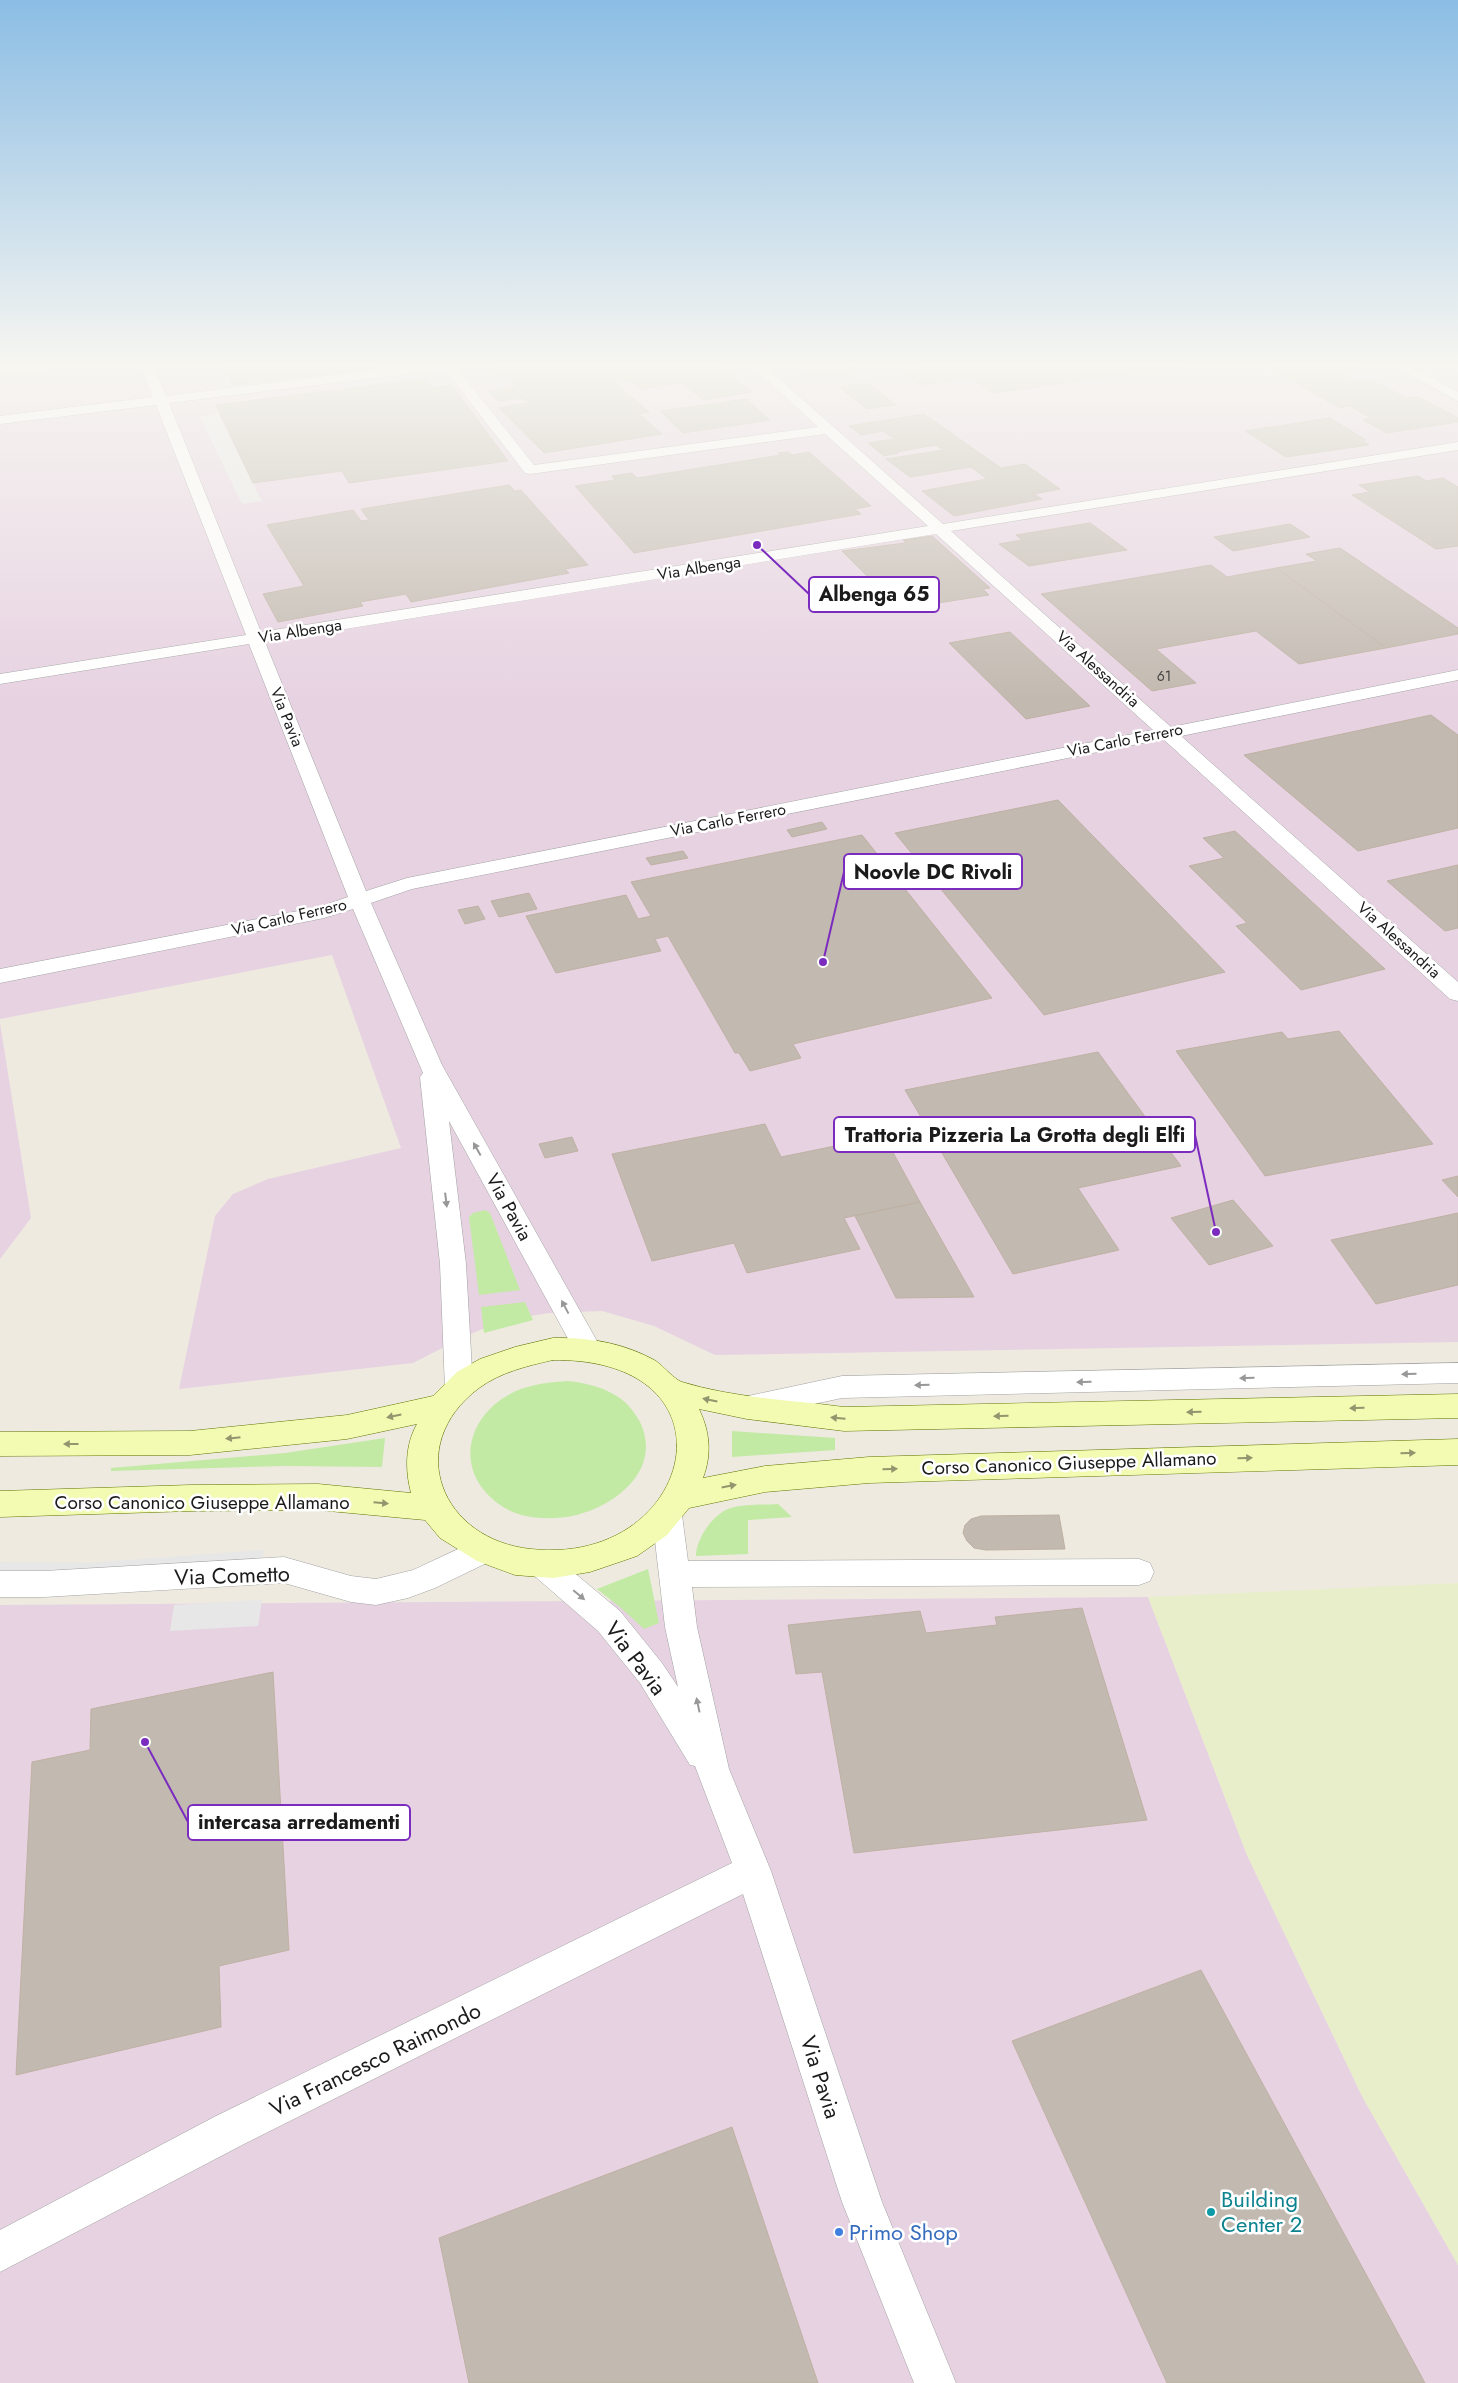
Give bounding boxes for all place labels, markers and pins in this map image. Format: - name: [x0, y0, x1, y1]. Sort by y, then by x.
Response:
- callout: Albenga 65: [809, 577, 939, 612]
- callout: Noovle DC Rivoli: [844, 854, 1022, 889]
- callout: Trattoria Pizzeria La Grotta degli Elfi: [834, 1117, 1195, 1152]
- callout: intercasa arredamenti: [188, 1805, 410, 1840]
- place label: Building Center 2: [1221, 2183, 1302, 2240]
- marker: Building Center 2: [1205, 2206, 1217, 2218]
- place label: Primo Shop: [849, 2216, 958, 2248]
- marker: Primo Shop: [833, 2226, 845, 2238]

